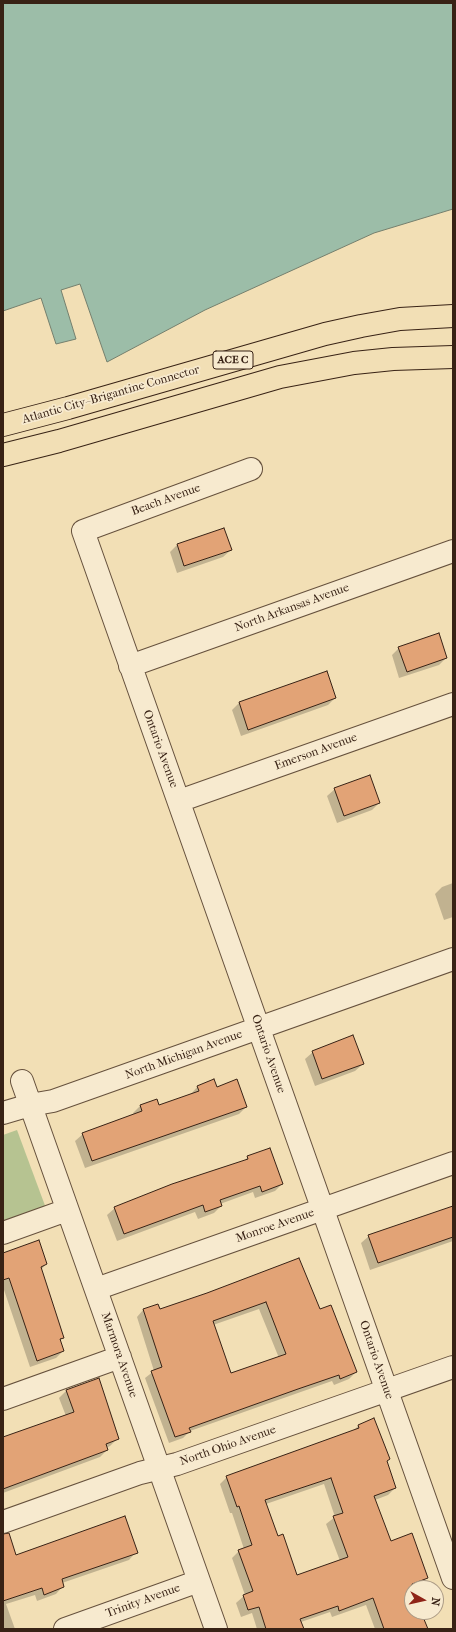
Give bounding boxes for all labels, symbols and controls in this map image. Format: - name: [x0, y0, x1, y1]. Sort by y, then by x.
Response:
- road number: ACE C: [213, 351, 253, 369]
- street label: Atlantic City–Brigantine Connector: [21, 363, 201, 427]
- street label: Beach Avenue: [129, 481, 203, 519]
- street label: North Arkansas Avenue: [233, 581, 351, 635]
- street label: Ontario Avenue: [139, 708, 181, 790]
- street label: Emerson Avenue: [273, 730, 359, 774]
- street label: Ontario Avenue: [248, 1013, 288, 1095]
- street label: North Michigan Avenue: [123, 1027, 245, 1083]
- street label: Monroe Avenue: [234, 1206, 316, 1246]
- street label: Marmora Avenue: [98, 1310, 140, 1400]
- street label: Ontario Avenue: [356, 1319, 396, 1401]
- street label: North Ohio Avenue: [178, 1423, 278, 1469]
- north arrow: [404, 1580, 444, 1620]
- street label: Trinity Avenue: [104, 1581, 182, 1621]
- text: N: [428, 1597, 442, 1607]

